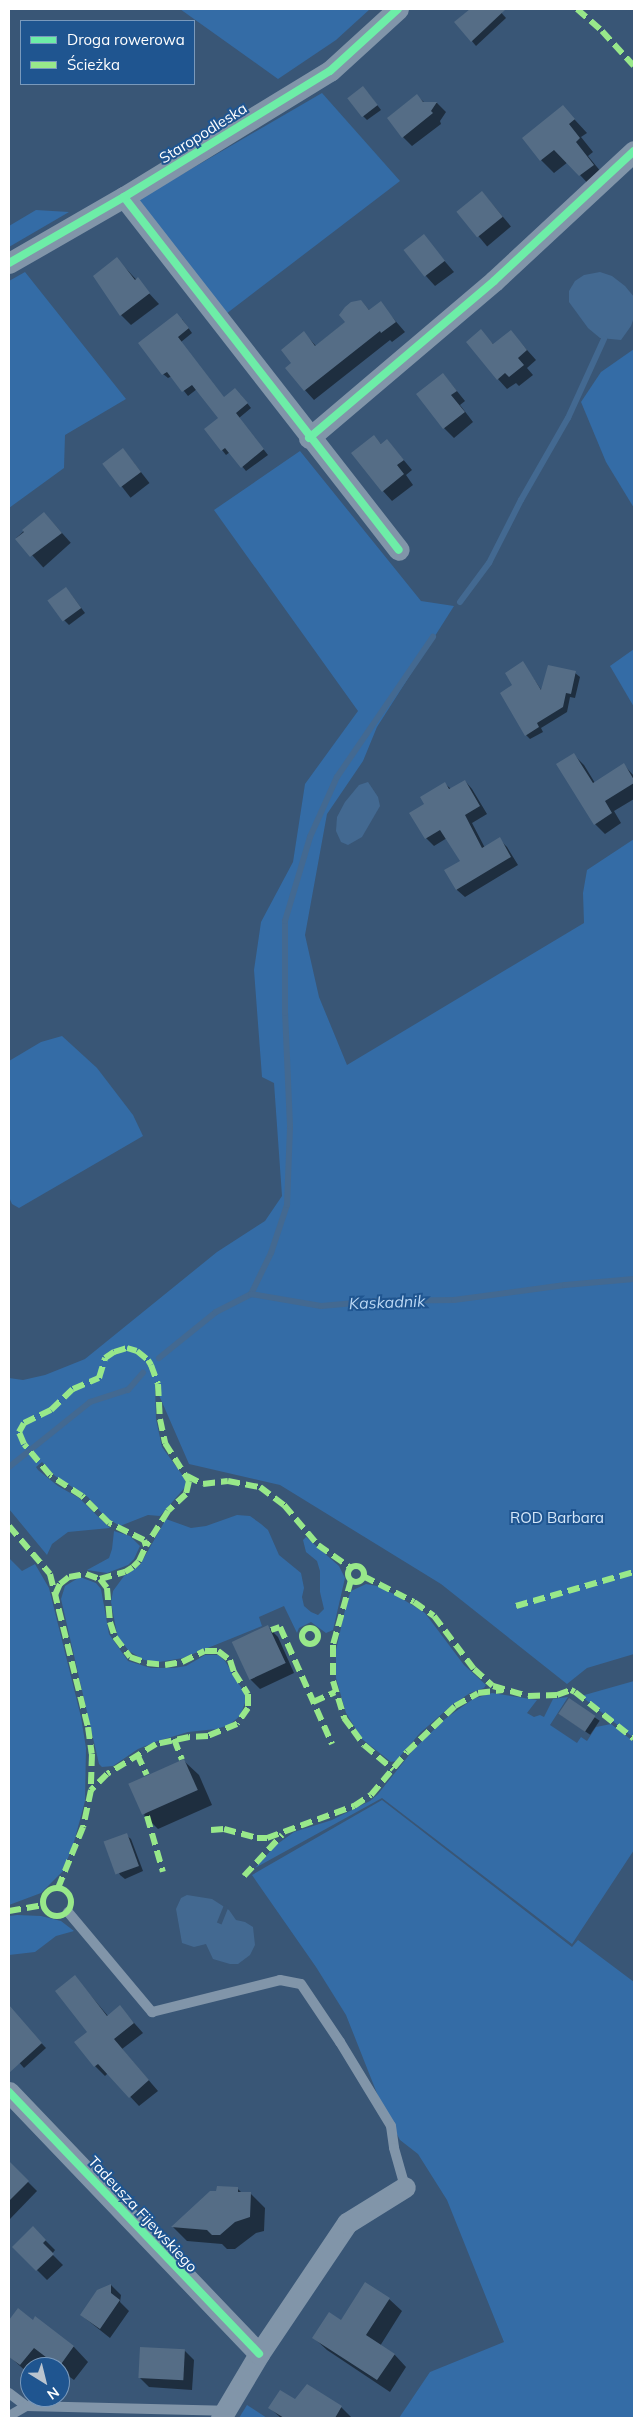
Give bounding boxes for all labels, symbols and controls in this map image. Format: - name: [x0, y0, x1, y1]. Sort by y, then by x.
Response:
- legend: [20, 20, 195, 85]
- text: Droga rowerowa: [67, 30, 185, 49]
- text: Ścieżka: [67, 55, 120, 74]
- street label: Staropodleska: [156, 99, 250, 167]
- water label: Kaskadnik: [348, 1291, 426, 1313]
- park label: ROD Barbara: [510, 1509, 604, 1527]
- street label: Tadeusza Fijewskiego: [85, 2152, 201, 2276]
- north arrow: [20, 2357, 70, 2407]
- text: N: [44, 2383, 63, 2404]

